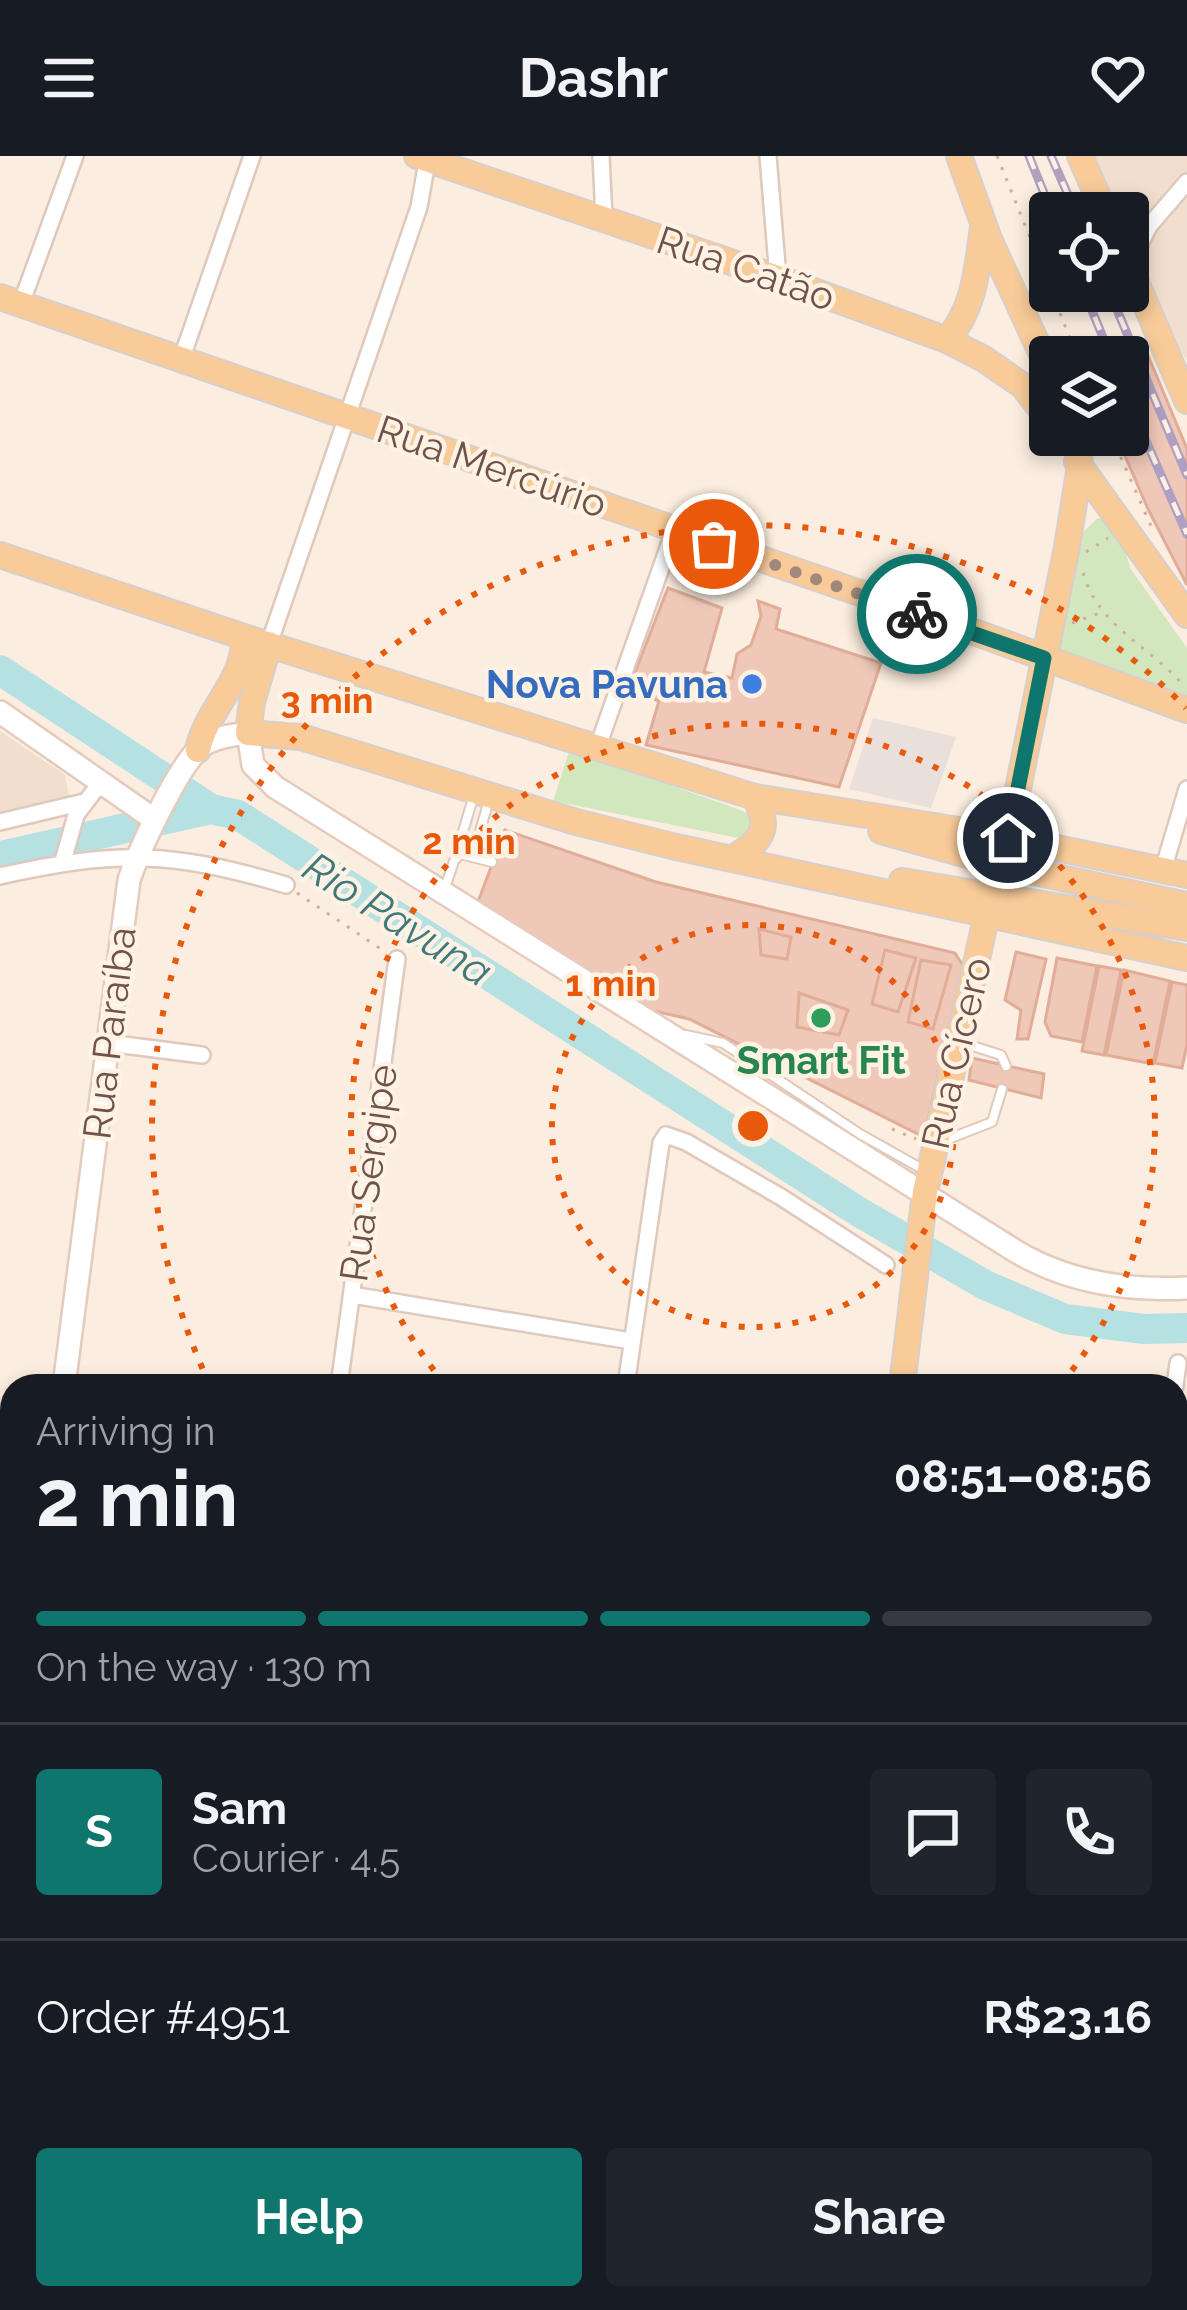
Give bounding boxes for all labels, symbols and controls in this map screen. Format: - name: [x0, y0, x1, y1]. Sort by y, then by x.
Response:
- icon: menu: [36, 45, 102, 111]
- icon: heart: [1085, 45, 1151, 111]
- text: Dashr: [519, 46, 668, 110]
- map controls: [1029, 192, 1149, 456]
- button: locate: [1029, 192, 1149, 312]
- street label: Rua Catão: [651, 216, 841, 320]
- button: layers: [1029, 336, 1149, 456]
- street label: Rua Mercúrio: [371, 405, 613, 527]
- pin: [663, 493, 765, 595]
- icon: bag: [681, 511, 747, 577]
- courier: [857, 554, 977, 674]
- icon: bike: [884, 581, 950, 647]
- place label: Nova Pavuna: [486, 661, 728, 707]
- marker: Nova Pavuna: [739, 671, 765, 697]
- text: 3 min: [280, 679, 374, 721]
- pin: [957, 787, 1059, 889]
- icon: home: [975, 805, 1041, 871]
- text: 2 min: [422, 820, 516, 862]
- water label: Rio Pavuna: [295, 842, 501, 997]
- street label: Rua Paraíba: [73, 924, 145, 1142]
- street label: Rua Cícero: [912, 953, 1000, 1153]
- text: 1 min: [566, 962, 656, 1004]
- marker: Smart Fit: [808, 1005, 834, 1031]
- place label: Smart Fit: [736, 1037, 906, 1083]
- street label: Rua Sergipe: [330, 1061, 406, 1285]
- centre of rings: [732, 1105, 774, 1147]
- text: Arriving in: [36, 1408, 216, 1454]
- text: 08:51–08:56: [894, 1450, 1152, 1503]
- text: 2 min: [36, 1453, 238, 1544]
- text: On the way · 130 m: [36, 1644, 372, 1690]
- button: chat: [870, 1769, 996, 1895]
- button: phone: [1026, 1769, 1152, 1895]
- text: Sam: [192, 1782, 287, 1835]
- text: S: [85, 1805, 113, 1858]
- text: Courier · 4.5: [192, 1835, 400, 1881]
- text: Order #4951: [36, 1991, 290, 2044]
- text: R$23.16: [983, 1991, 1152, 2044]
- button: Help: [36, 2148, 582, 2286]
- button: Share: [606, 2148, 1152, 2286]

